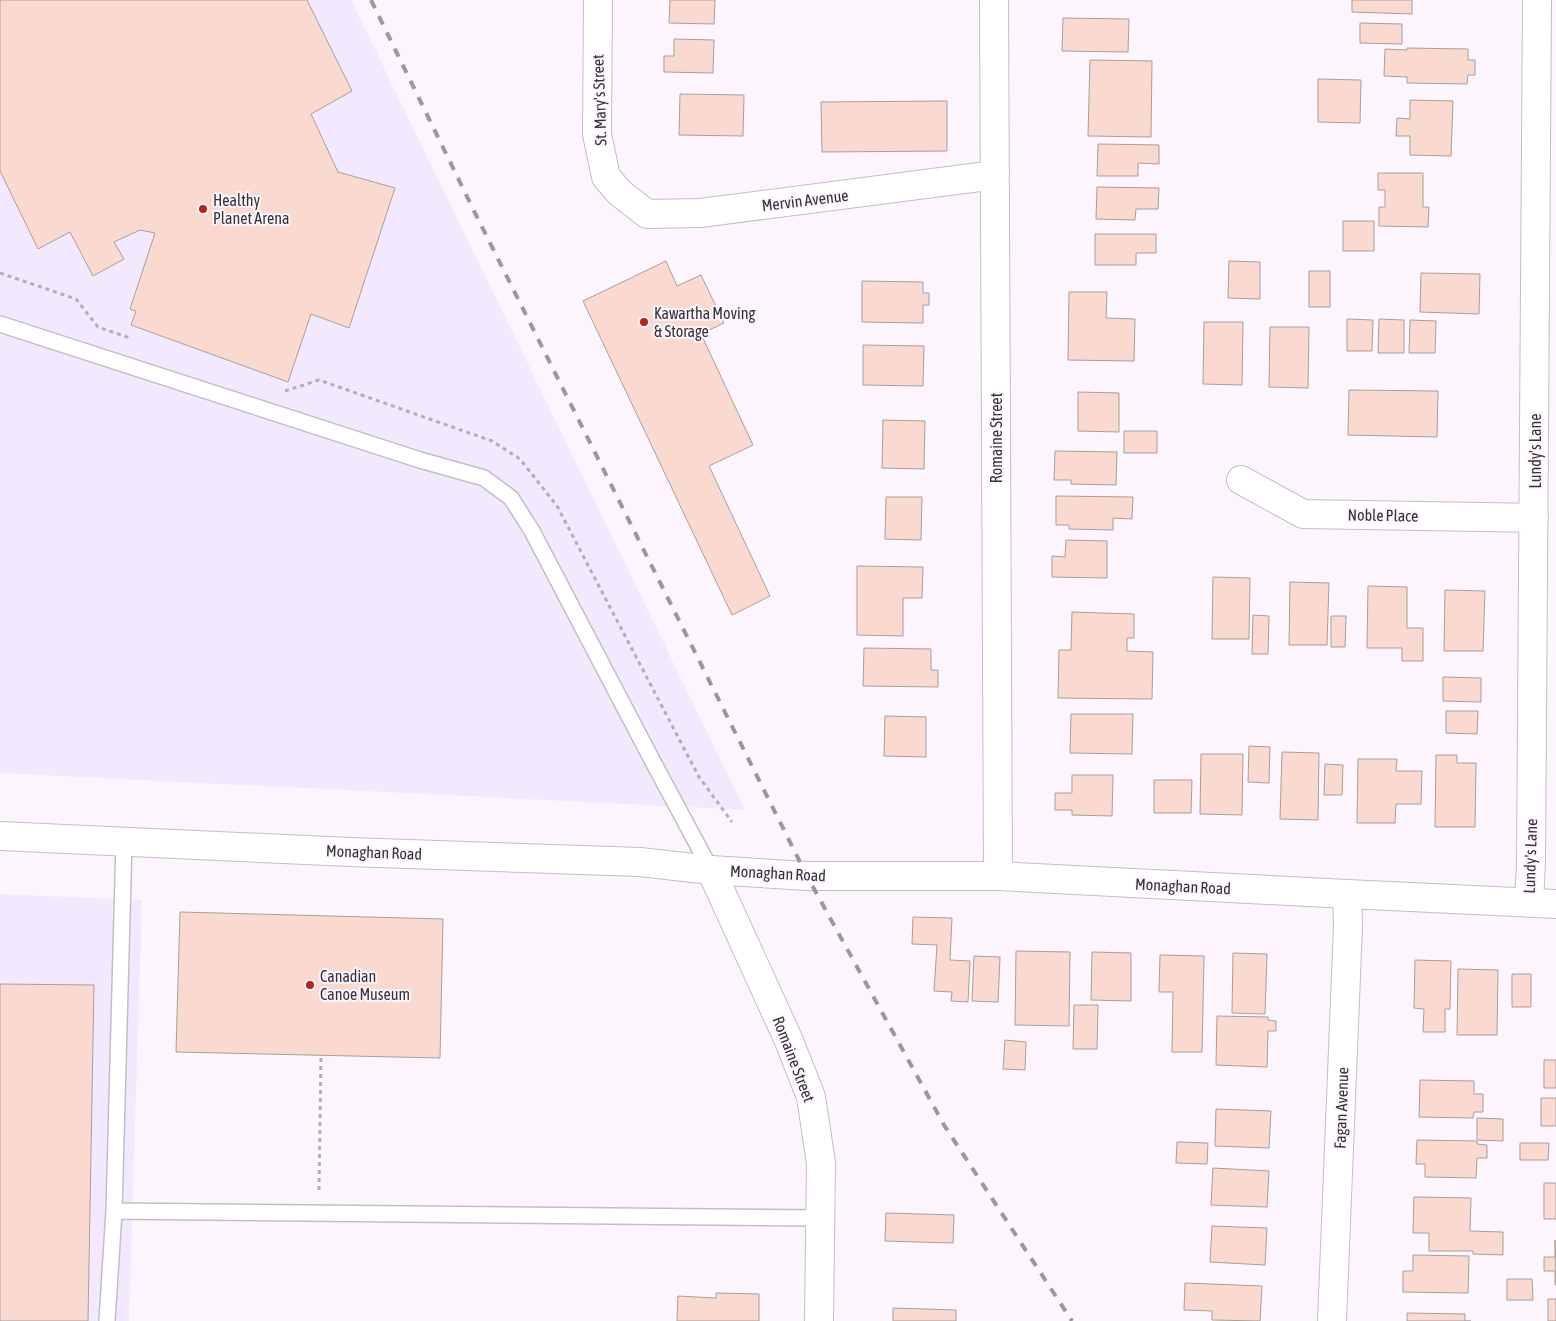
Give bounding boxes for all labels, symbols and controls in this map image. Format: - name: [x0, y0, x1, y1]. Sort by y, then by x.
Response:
- street label: St. Mary's Street: [588, 54, 611, 146]
- street label: Mervin Avenue: [761, 186, 849, 214]
- place label: Healthy Planet Arena: [213, 191, 289, 227]
- marker: Healthy Planet Arena: [197, 203, 209, 215]
- place label: Kawartha Moving & Storage: [654, 304, 755, 341]
- marker: Kawartha Moving & Storage: [638, 316, 650, 328]
- street label: Romaine Street: [987, 392, 1005, 483]
- street label: Lundy's Lane: [1526, 414, 1545, 488]
- street label: Noble Place: [1347, 505, 1419, 525]
- street label: Lundy's Lane: [1520, 818, 1541, 894]
- street label: Monaghan Road: [326, 841, 422, 864]
- street label: Monaghan Road: [730, 861, 826, 885]
- street label: Monaghan Road: [1135, 874, 1231, 898]
- place label: Canadian Canoe Museum: [320, 967, 410, 1003]
- marker: Canadian Canoe Museum: [304, 979, 316, 991]
- street label: Romaine Street: [769, 1014, 819, 1105]
- street label: Fagan Avenue: [1331, 1067, 1352, 1149]

